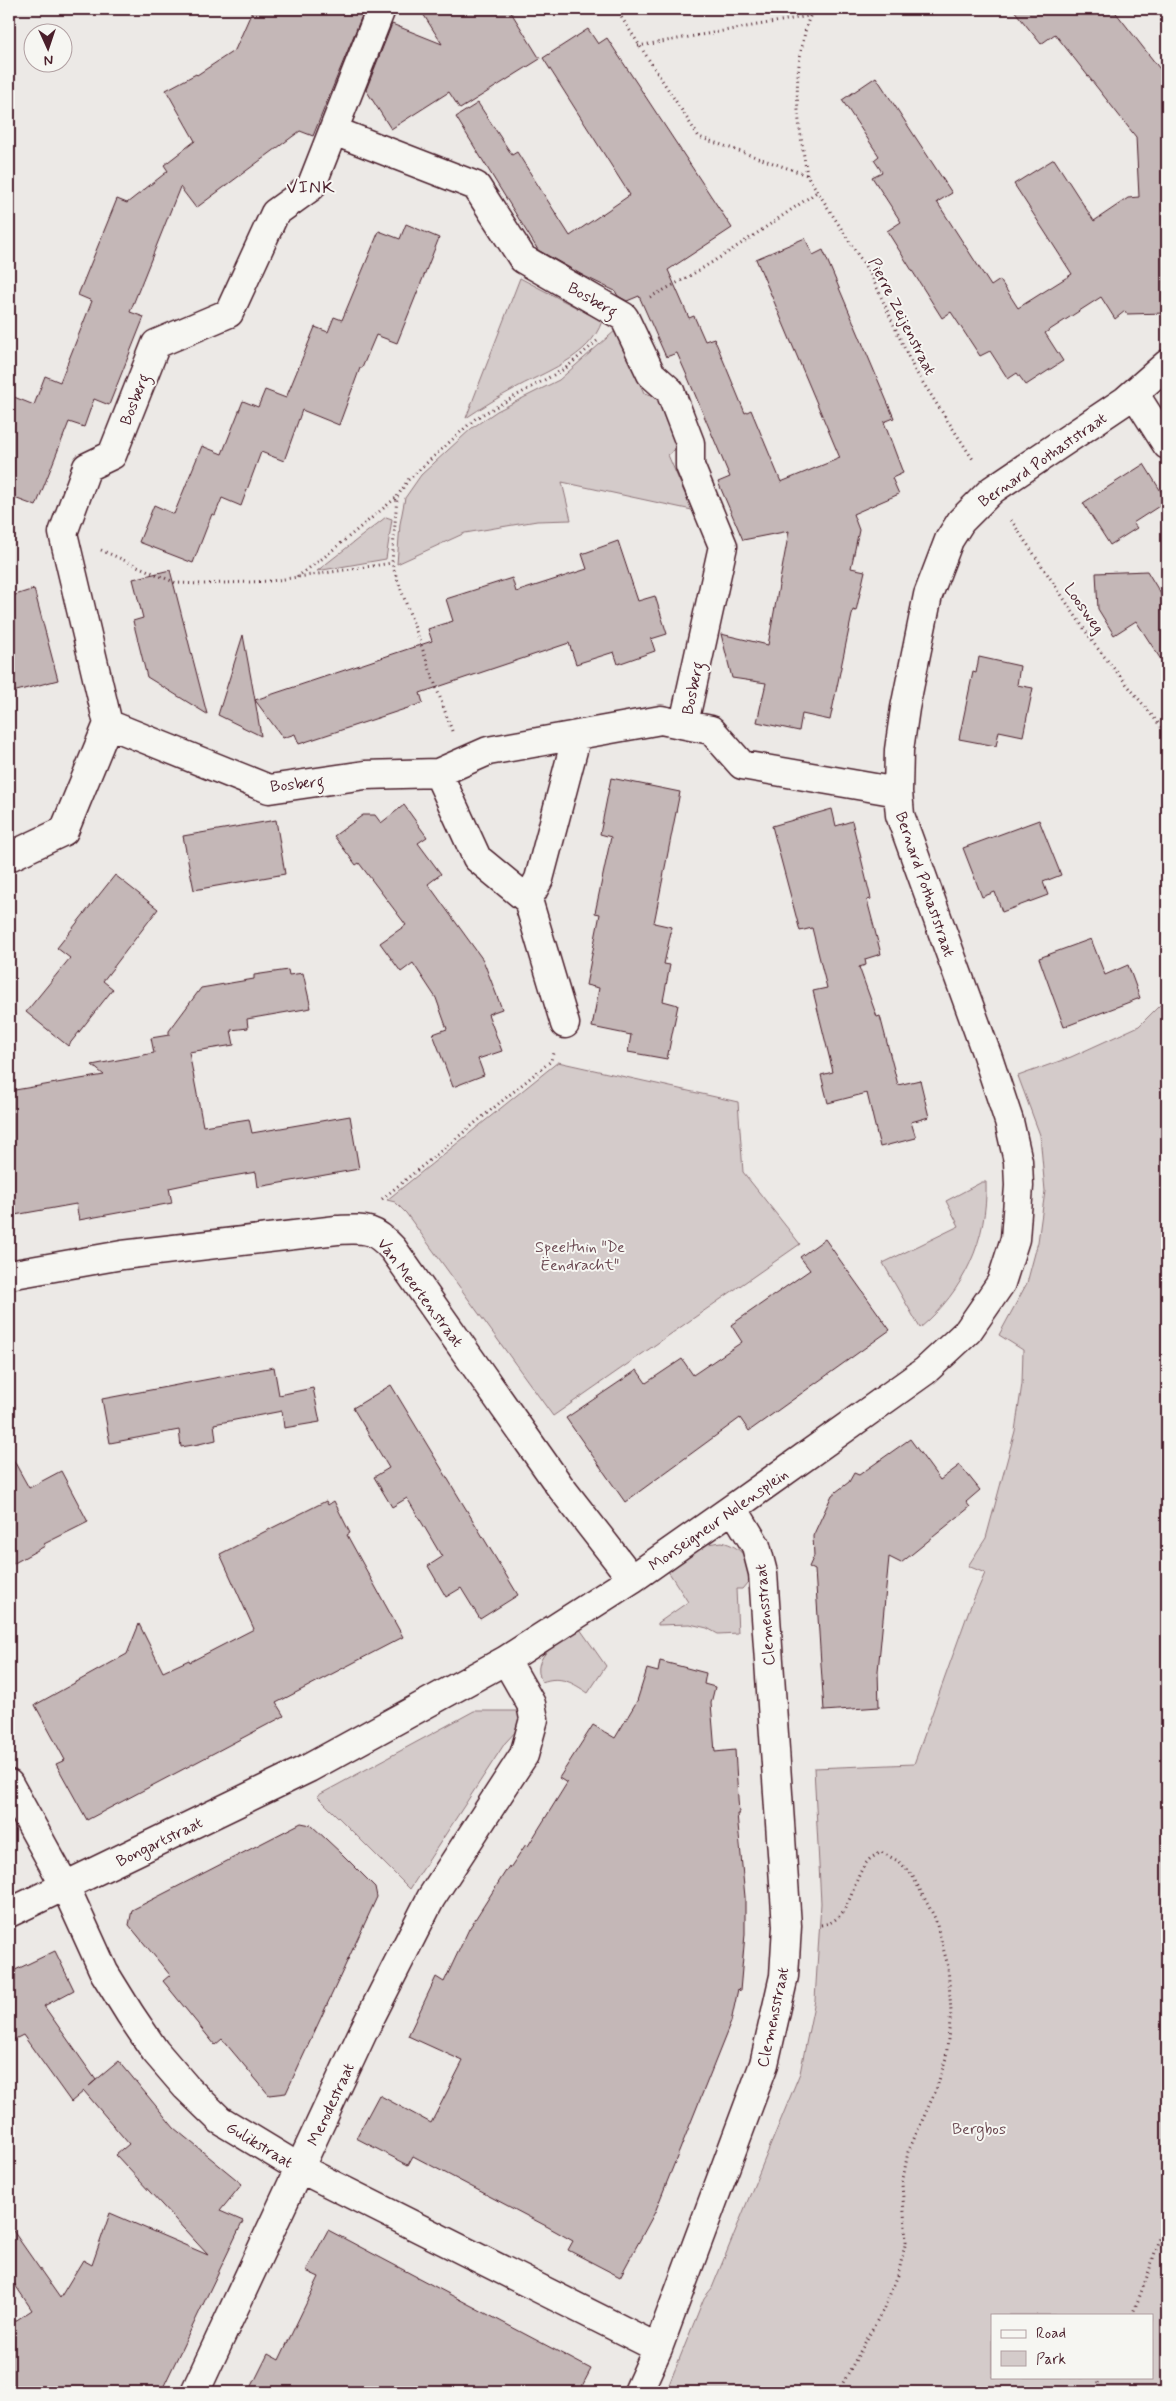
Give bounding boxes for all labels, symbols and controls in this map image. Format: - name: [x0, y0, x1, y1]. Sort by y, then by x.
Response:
- north arrow: [22, 22, 72, 72]
- text: N: [43, 51, 54, 69]
- district label: VINK: [286, 176, 336, 200]
- street label: Pierre Zeijenstraat: [863, 254, 940, 379]
- street label: Bosberg: [563, 278, 621, 324]
- street label: Bosberg: [116, 371, 156, 429]
- street label: Bernard Pothaststraat: [975, 408, 1111, 512]
- street label: Loosweg: [1059, 579, 1109, 638]
- street label: Bosberg: [678, 660, 710, 717]
- street label: Bosberg: [269, 771, 325, 799]
- street label: Bernard Pothaststraat: [890, 809, 959, 960]
- street label: Van Meertenstraat: [372, 1234, 468, 1352]
- park label: Speeltuin "De Ëendracht": [535, 1237, 625, 1276]
- street label: Monseigneur Nolensplein: [645, 1464, 793, 1576]
- street label: Clemensstraat: [751, 1563, 780, 1667]
- street label: Bongartstraat: [113, 1812, 207, 1873]
- street label: Clemensstraat: [753, 1965, 794, 2069]
- street label: Merodestraat: [303, 2060, 360, 2149]
- street label: Gulikstraat: [222, 2117, 297, 2173]
- park label: Bergbos: [952, 2119, 1006, 2141]
- legend: [991, 2314, 1154, 2378]
- text: Road: [1036, 2324, 1066, 2344]
- text: Park: [1036, 2350, 1066, 2370]

